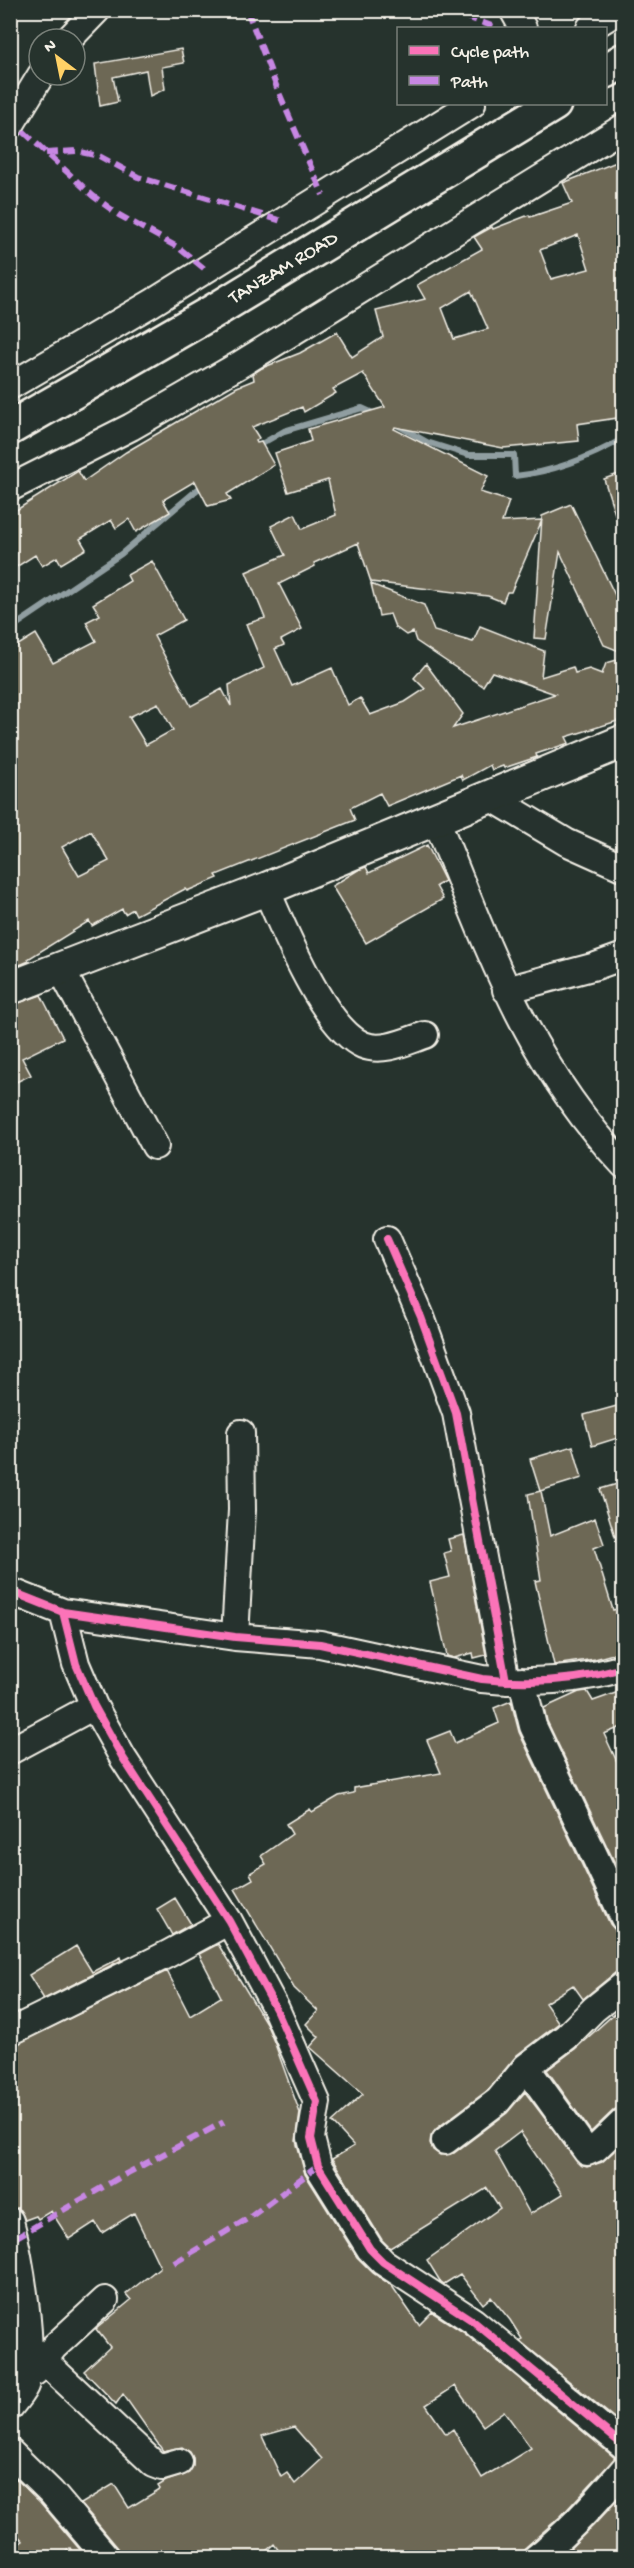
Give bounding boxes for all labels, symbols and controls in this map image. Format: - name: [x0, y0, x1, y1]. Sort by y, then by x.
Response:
- north arrow: [27, 27, 87, 87]
- legend: [397, 27, 607, 105]
- text: N: [41, 36, 61, 58]
- text: Cycle path: [451, 43, 529, 64]
- text: Path: [450, 73, 488, 94]
- street label: TANZAM ROAD: [224, 227, 344, 311]

